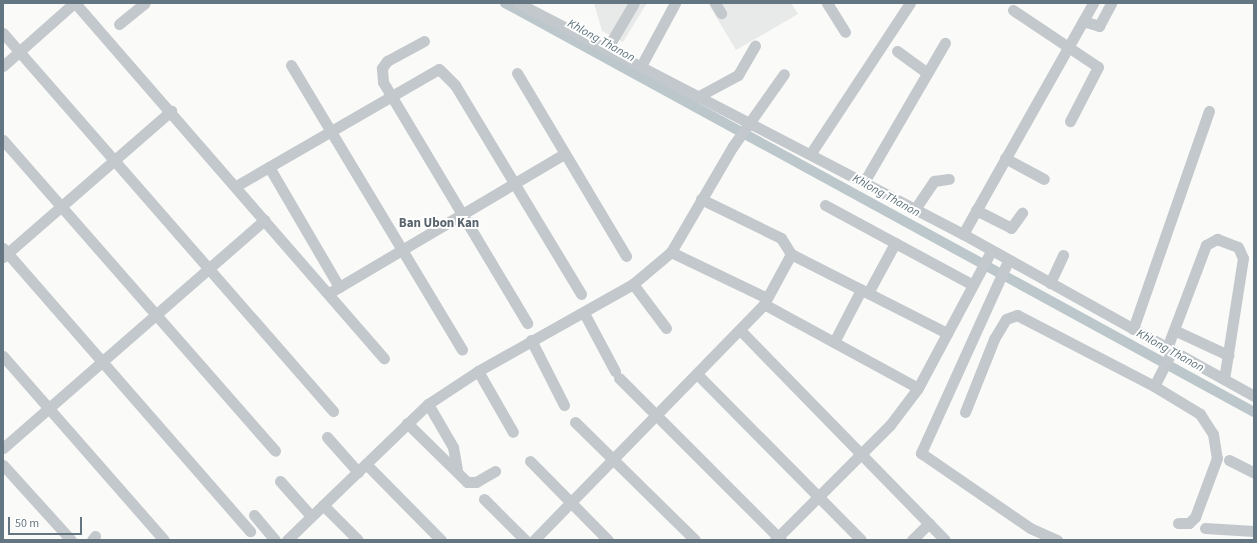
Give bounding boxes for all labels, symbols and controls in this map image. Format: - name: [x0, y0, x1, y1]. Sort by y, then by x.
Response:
- water label: Khlong Thanon: [565, 17, 637, 65]
- water label: Khlong Thanon: [850, 172, 922, 220]
- district label: Ban Ubon Kan: [399, 215, 479, 231]
- water label: Khlong Thanon: [1134, 327, 1206, 375]
- scale bar: [10, 509, 84, 535]
- text: 50 m: [15, 515, 39, 532]

